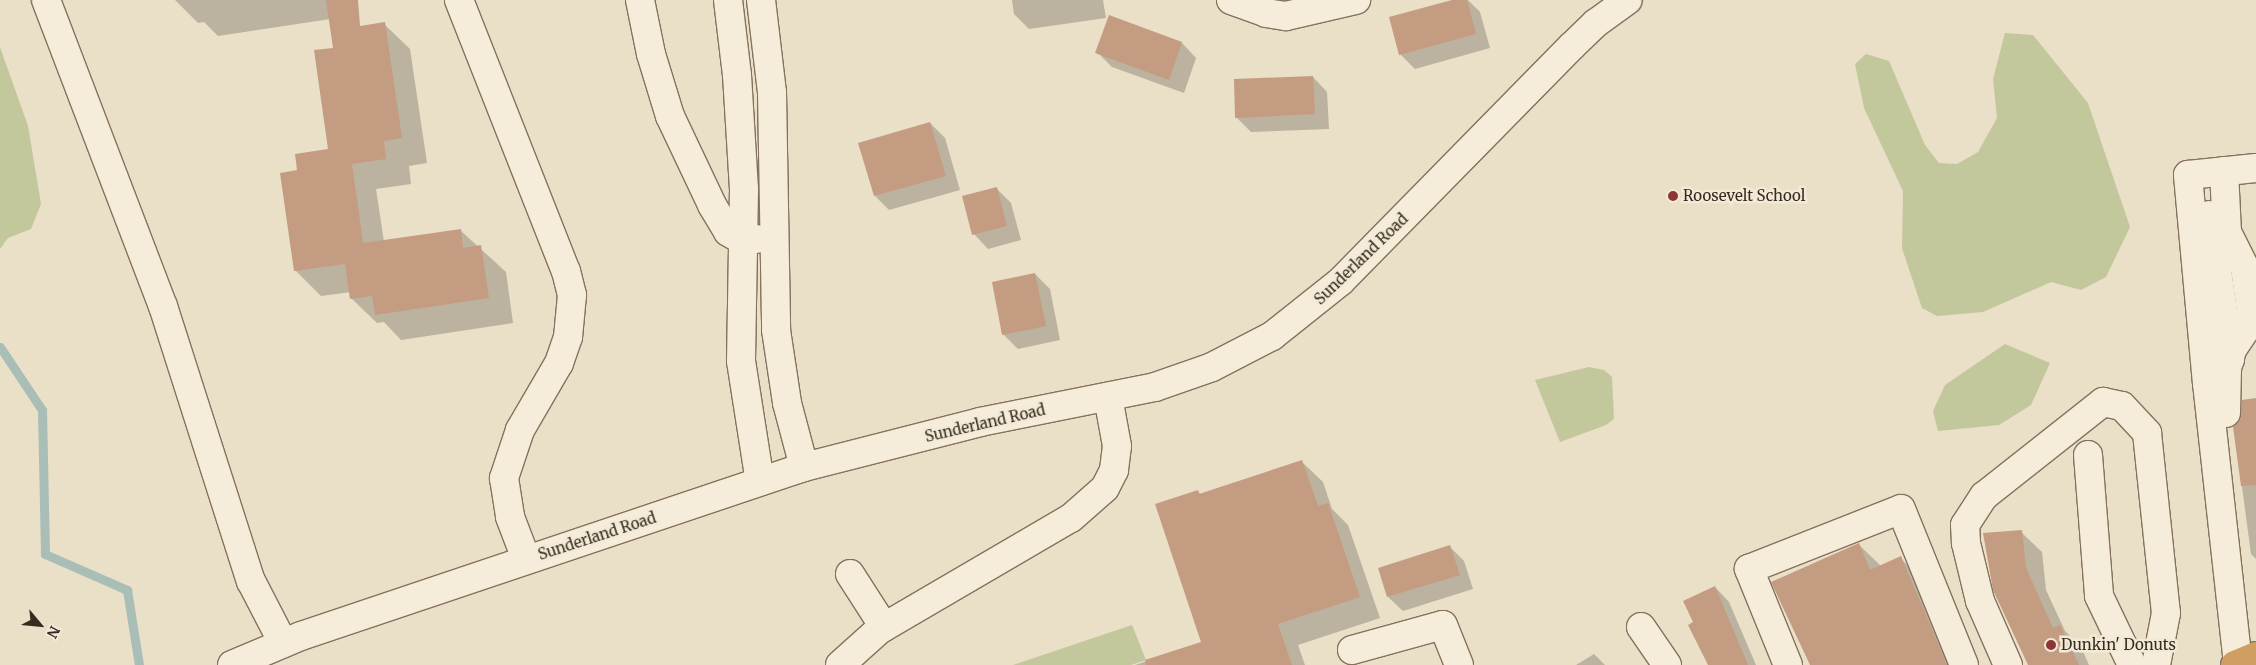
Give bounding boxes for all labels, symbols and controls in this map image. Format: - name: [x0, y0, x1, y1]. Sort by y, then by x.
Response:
- place label: Roosevelt School: [1683, 187, 1805, 205]
- marker: Roosevelt School: [1667, 190, 1679, 202]
- street label: Sunderland Road: [1311, 210, 1411, 308]
- street label: Sunderland Road: [923, 400, 1047, 446]
- street label: Sunderland Road: [536, 508, 658, 564]
- north arrow: [15, 600, 65, 650]
- text: N: [43, 623, 64, 641]
- place label: Dunkin' Donuts: [2061, 636, 2176, 654]
- marker: Dunkin' Donuts: [2045, 639, 2057, 651]

